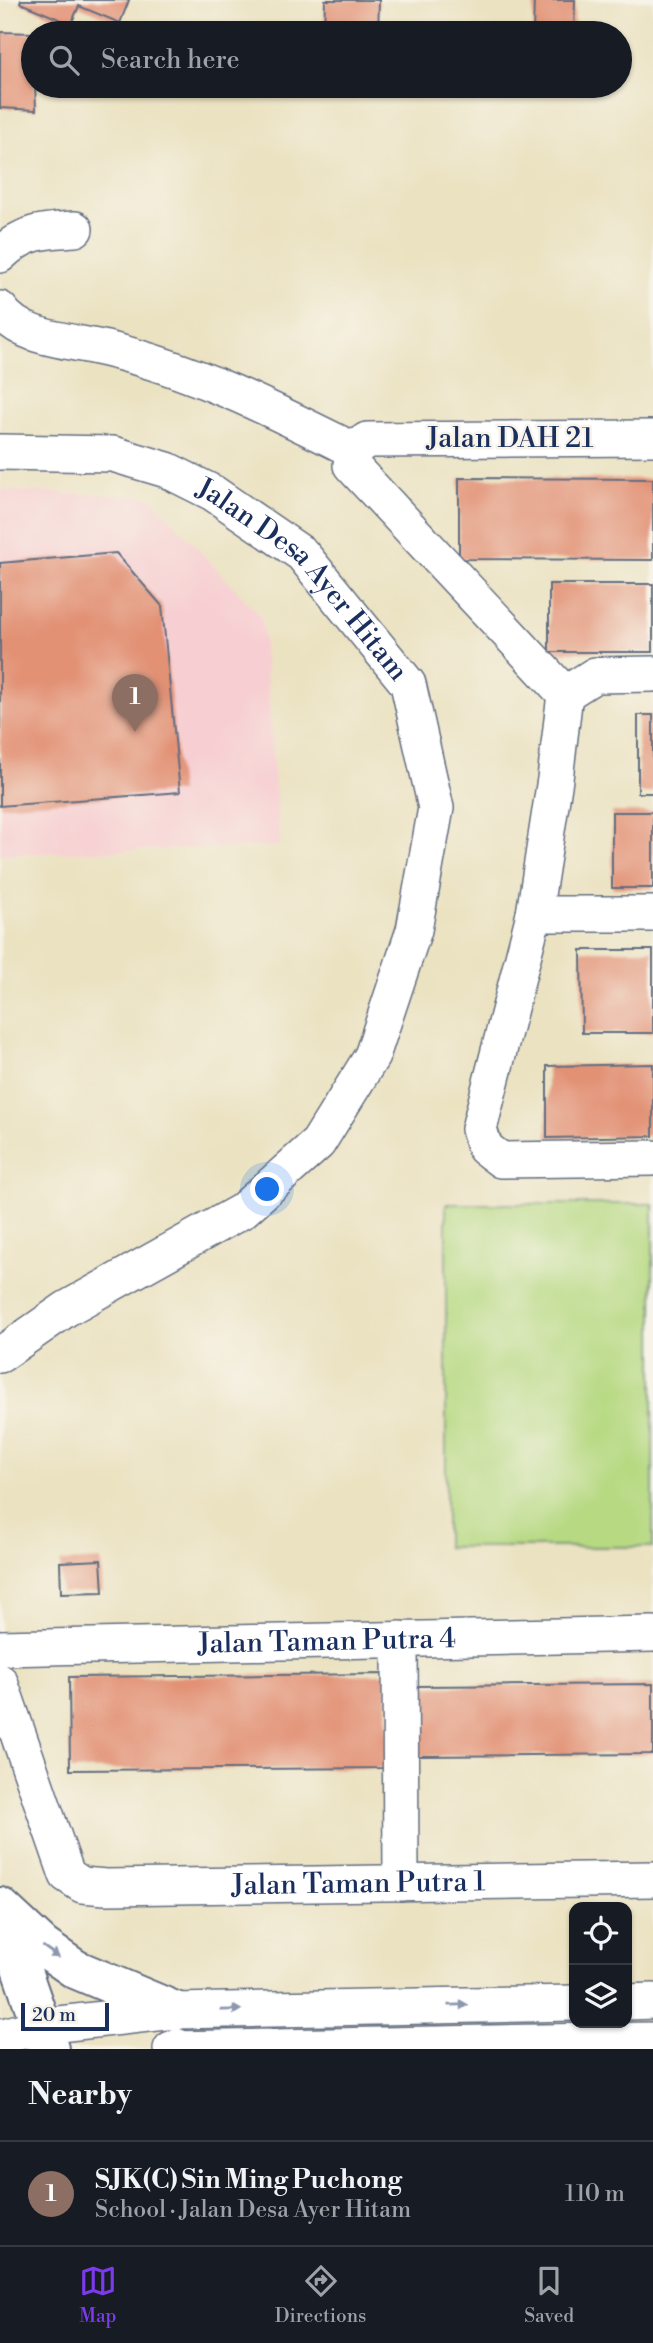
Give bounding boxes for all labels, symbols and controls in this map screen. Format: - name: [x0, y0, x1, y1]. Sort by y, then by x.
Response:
- search box: [21, 21, 632, 98]
- icon: search: [45, 41, 83, 79]
- text: Search here: [101, 44, 240, 76]
- street label: Jalan DAH 21: [425, 421, 594, 456]
- street label: Jalan Desa Ayer Hitam: [190, 470, 416, 688]
- pin: 1: [112, 674, 158, 732]
- your location: [250, 1172, 284, 1206]
- street label: Jalan Taman Putra 4: [196, 1621, 456, 1661]
- street label: Jalan Taman Putra 1: [230, 1864, 486, 1903]
- map controls: [569, 1902, 632, 2028]
- button: locate: [569, 1902, 632, 1965]
- one-way arrow: [42, 1945, 60, 1959]
- button: layers: [569, 1965, 632, 2028]
- one-way arrow: [448, 1999, 470, 2011]
- scale bar: [21, 2000, 108, 2032]
- text: 20 m: [32, 2003, 76, 2027]
- one-way arrow: [220, 2004, 242, 2015]
- text: Nearby: [28, 2076, 132, 2114]
- text: SJK(C) Sin Ming Puchong: [95, 2164, 402, 2196]
- text: 1: [45, 2180, 57, 2208]
- text: 110 m: [565, 2180, 625, 2208]
- text: School · Jalan Desa Ayer Hitam: [95, 2196, 411, 2224]
- tab: Map: [79, 2262, 117, 2328]
- tab: Directions: [275, 2262, 366, 2328]
- tab: Saved: [524, 2262, 574, 2328]

